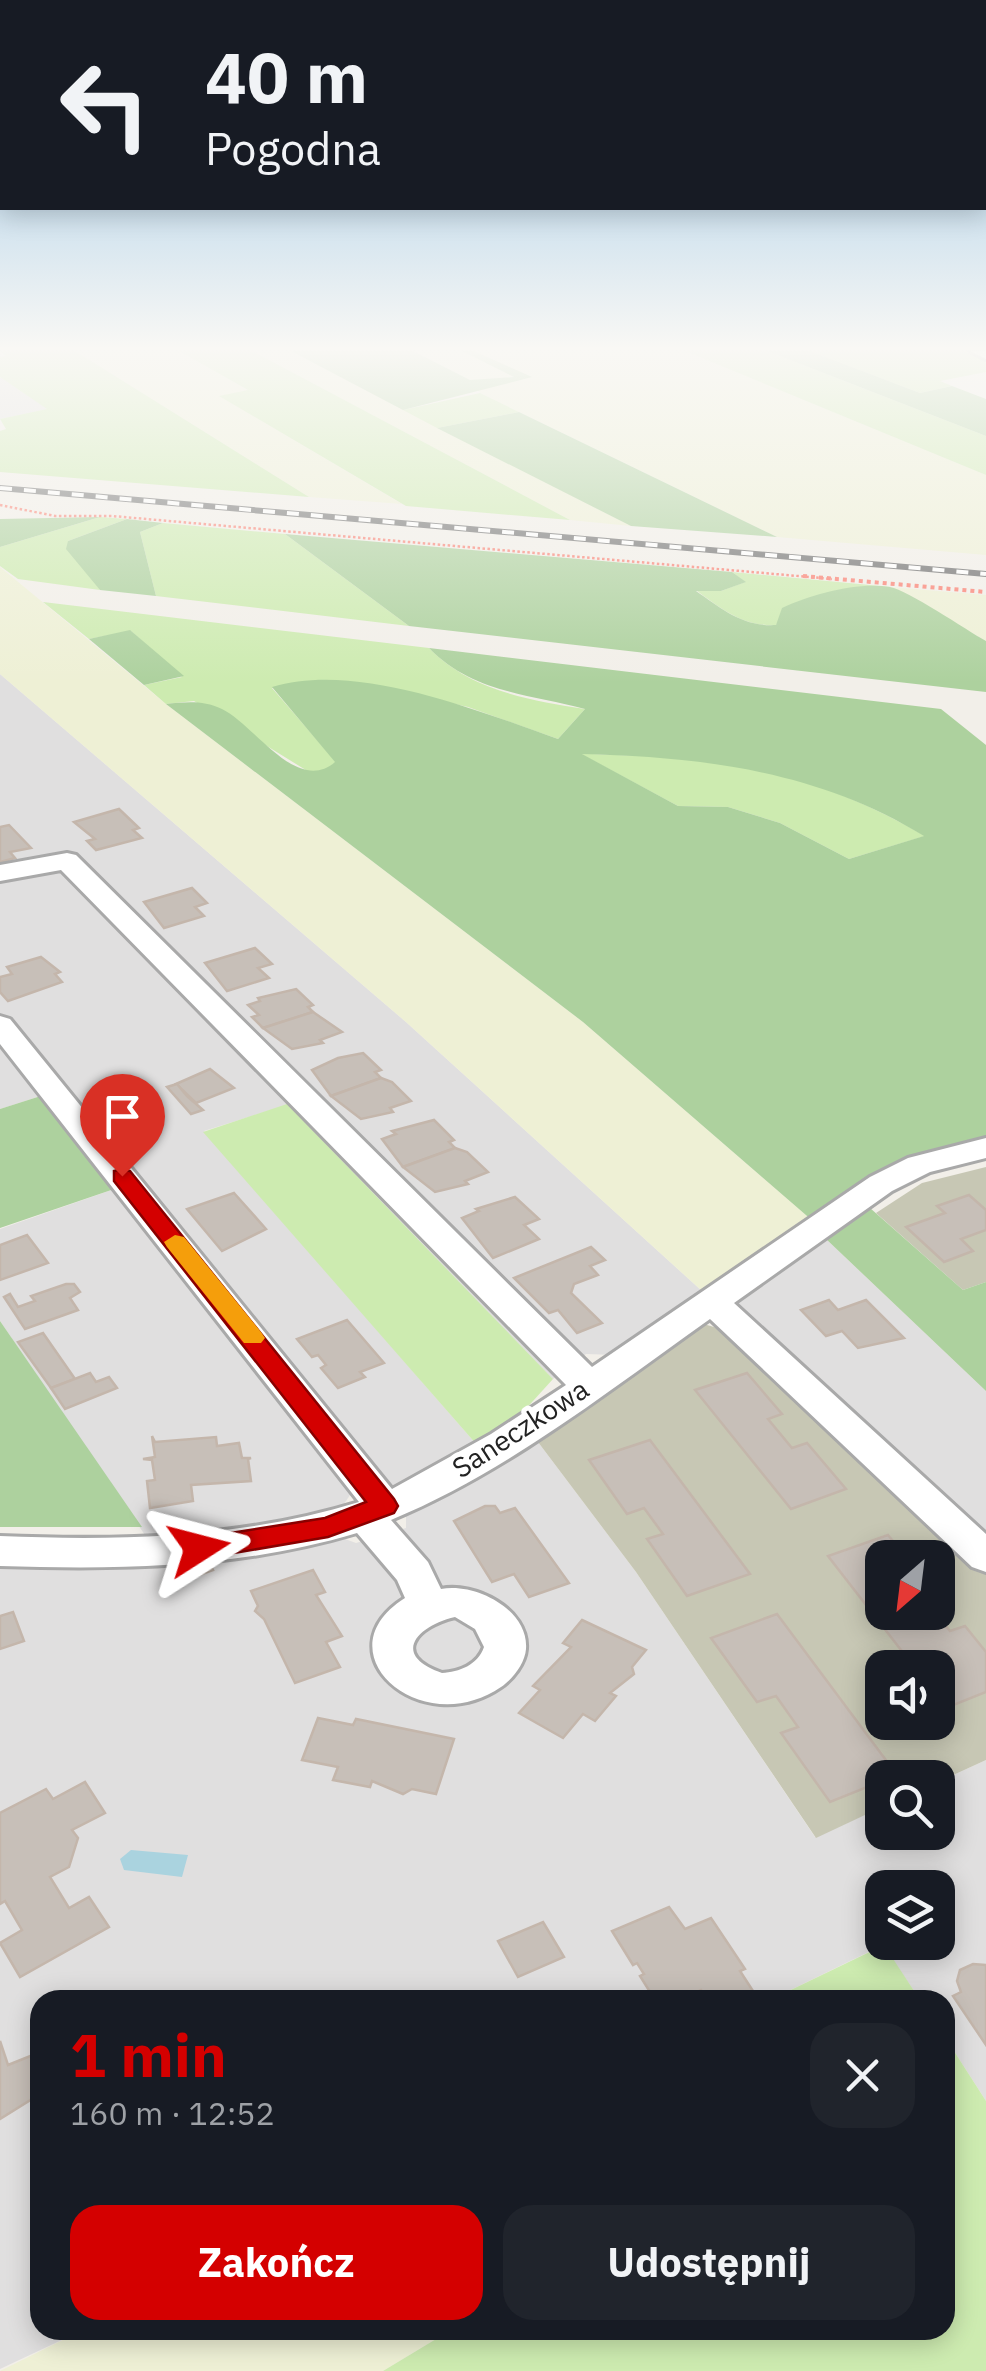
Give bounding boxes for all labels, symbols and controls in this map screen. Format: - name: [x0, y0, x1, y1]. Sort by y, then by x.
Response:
- text: 40 m: [205, 31, 368, 122]
- icon: left: [40, 40, 170, 170]
- text: Pogodna: [205, 119, 381, 177]
- pin: [80, 1074, 165, 1177]
- icon: arrive: [95, 1089, 150, 1144]
- street label: Saneczkowa: [445, 1370, 595, 1486]
- position arrow: [147, 1496, 251, 1600]
- north arrow: [865, 1540, 955, 1630]
- map controls: [865, 1540, 955, 1960]
- button: sound: [865, 1650, 955, 1740]
- button: search: [865, 1760, 955, 1850]
- button: layers: [865, 1870, 955, 1960]
- text: 1 min: [70, 2015, 227, 2094]
- button: close: [810, 2023, 915, 2128]
- text: 160 m · 12:52: [70, 2092, 275, 2134]
- button: Zakończ: [70, 2205, 483, 2320]
- button: Udostępnij: [503, 2205, 915, 2320]

